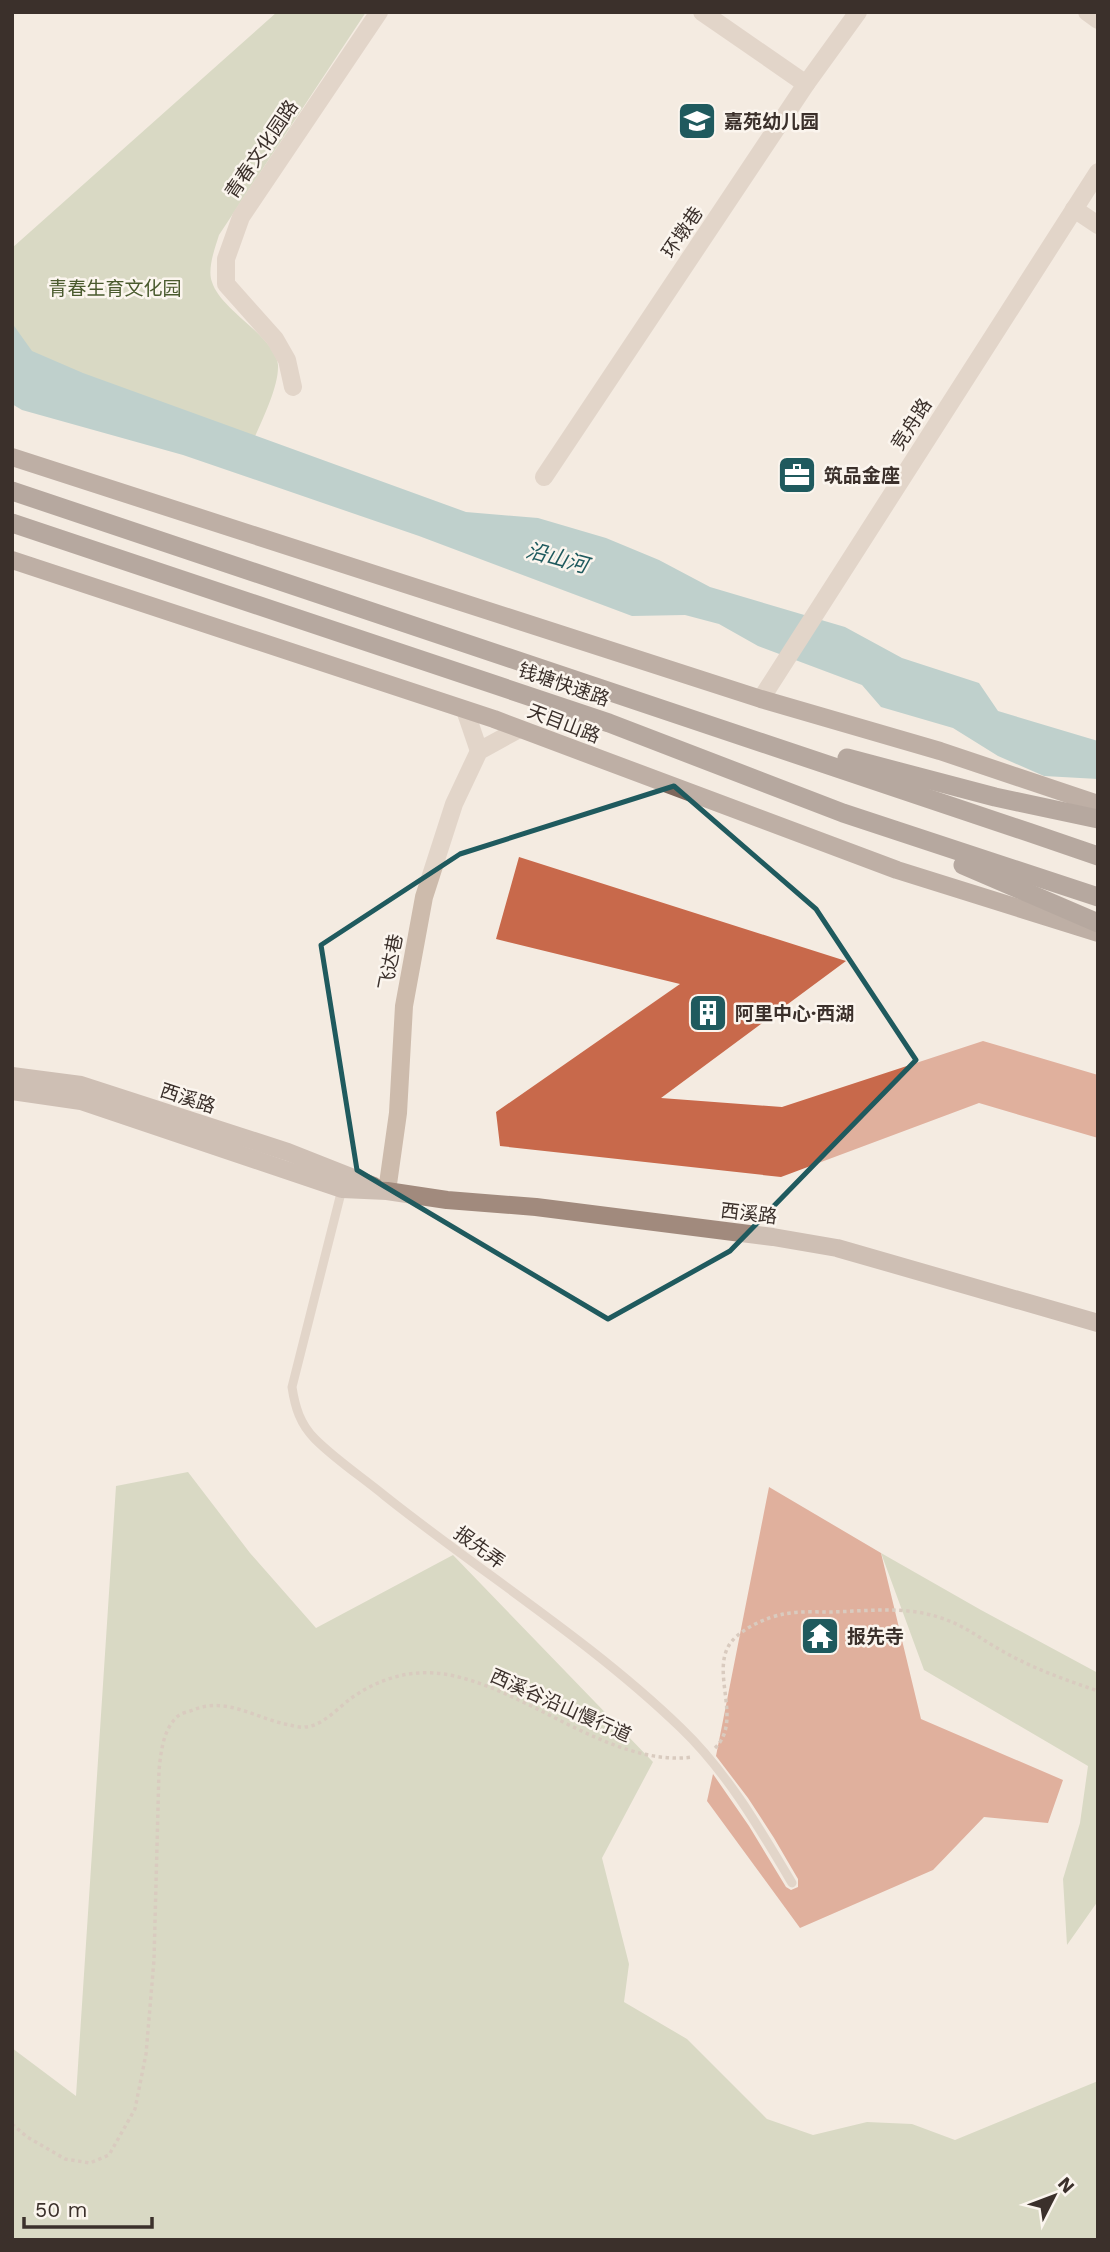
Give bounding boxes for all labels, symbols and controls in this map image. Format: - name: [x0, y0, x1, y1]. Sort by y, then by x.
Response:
- street label: 青春文化园路: [220, 96, 303, 203]
- school or university icon: 嘉苑幼儿园: [676, 100, 718, 142]
- place label: 嘉苑幼儿园: [724, 110, 819, 133]
- street label: 环墩巷: [657, 202, 708, 262]
- park label: 青春生育文化园: [48, 277, 182, 300]
- street label: 竞舟路: [886, 394, 937, 454]
- office icon: 筑品金座: [776, 454, 818, 496]
- place label: 筑品金座: [824, 464, 900, 487]
- water label: 沿山河: [523, 537, 595, 579]
- street label: 钱塘快速路: [515, 658, 613, 711]
- street label: 天目山路: [524, 699, 603, 748]
- street label: 飞达巷: [374, 932, 407, 992]
- building icon: 阿里中心·西湖: [687, 992, 729, 1034]
- place label: 阿里中心·西湖: [735, 1002, 854, 1025]
- street label: 西溪路: [157, 1079, 219, 1118]
- street label: 西溪路: [719, 1199, 779, 1228]
- street label: 报先弄: [450, 1521, 510, 1573]
- temple icon: 报先寺: [799, 1615, 841, 1657]
- place label: 报先寺: [847, 1625, 904, 1648]
- street label: 西溪谷沿山慢行道: [487, 1664, 635, 1747]
- north arrow: [1019, 2161, 1089, 2231]
- text: N: [1053, 2172, 1080, 2198]
- scale bar: [24, 2186, 152, 2230]
- text: 50 m: [35, 2197, 87, 2222]

